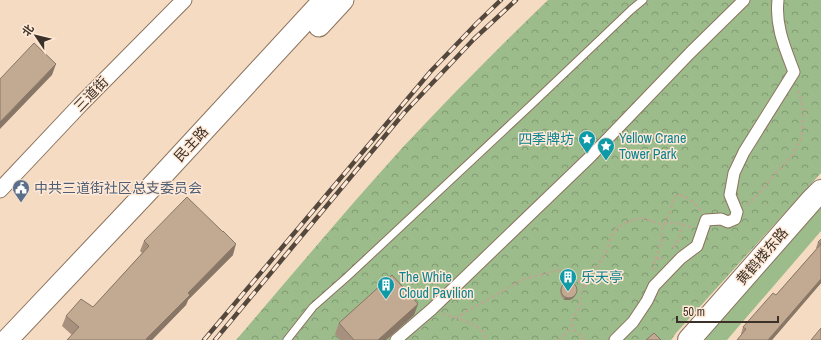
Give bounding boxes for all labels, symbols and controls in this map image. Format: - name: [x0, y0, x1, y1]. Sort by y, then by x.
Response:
- north arrow: [16, 16, 56, 56]
- text: 北: [19, 22, 37, 39]
- street label: 三道街: [70, 73, 112, 115]
- street label: 民主路: [170, 123, 212, 165]
- place icon: 四季牌坊: [577, 129, 597, 154]
- place label: Yellow Crane Tower Park: [619, 129, 686, 163]
- place label: 四季牌坊: [518, 130, 574, 148]
- place icon: Yellow Crane Tower Park: [596, 136, 616, 161]
- public building icon: 中共三道街社区总支委员会: [11, 178, 31, 203]
- place label: 中共三道街社区总支委员会: [34, 179, 202, 197]
- street label: 黄鹤楼东路: [732, 224, 792, 288]
- building icon: 乐天亭: [558, 267, 578, 292]
- place label: The White Cloud Pavilion: [399, 268, 474, 302]
- place label: 乐天亭: [581, 268, 623, 286]
- building icon: The White Cloud Pavilion: [376, 275, 396, 300]
- scale bar: [677, 298, 778, 324]
- text: 50 m: [683, 304, 705, 320]

